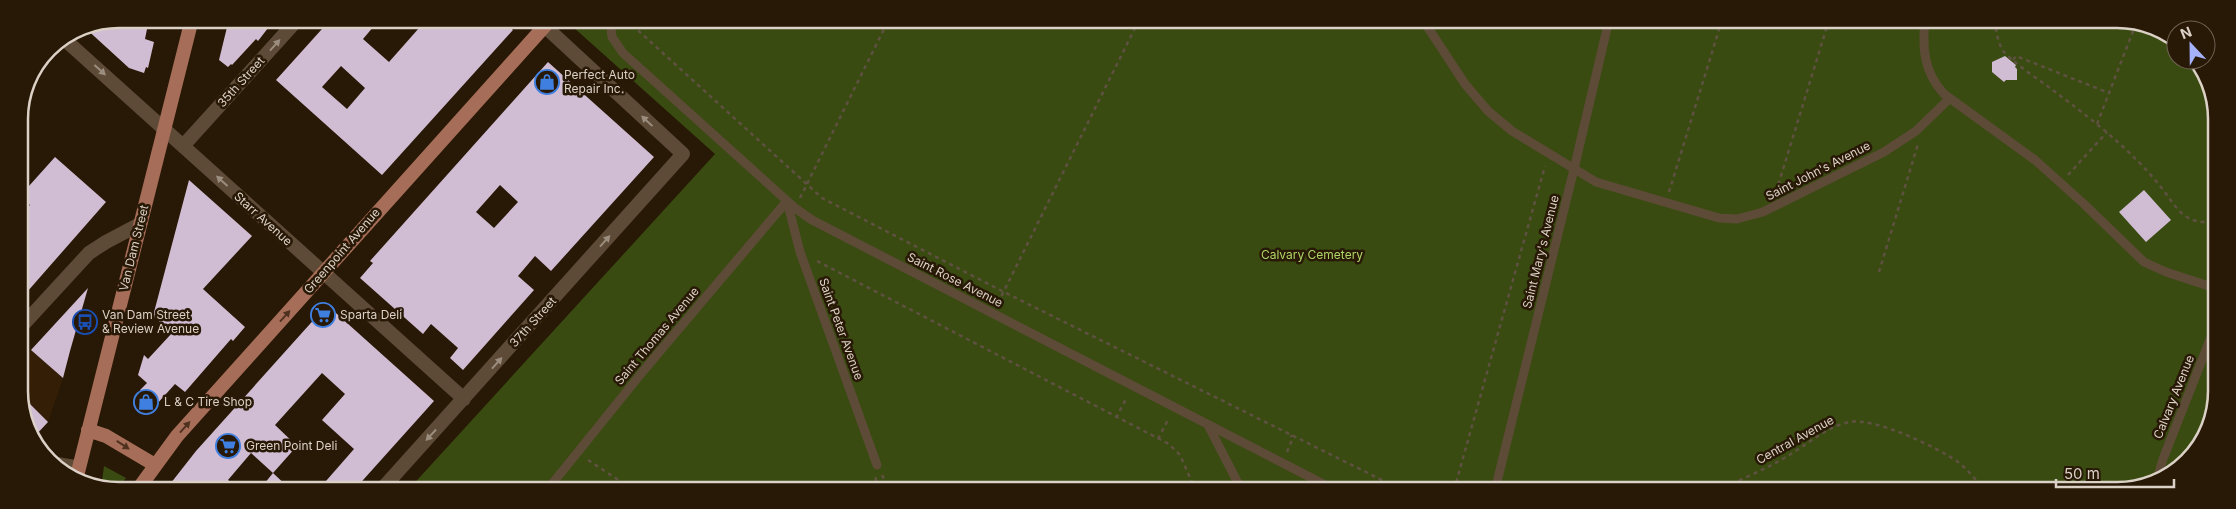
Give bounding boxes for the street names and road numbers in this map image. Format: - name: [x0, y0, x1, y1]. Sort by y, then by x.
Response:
- street label: 35th Street: [214, 53, 267, 110]
- street label: Saint John's Avenue: [1763, 138, 1873, 203]
- street label: Starr Avenue: [231, 189, 296, 249]
- street label: Saint Mary's Avenue: [1519, 194, 1562, 310]
- street label: Van Dam Street: [116, 203, 151, 292]
- street label: Greenpoint Avenue: [300, 205, 383, 296]
- street label: Saint Rose Avenue: [905, 249, 1006, 310]
- street label: Saint Peter Avenue: [816, 276, 867, 382]
- street label: Saint Thomas Avenue: [611, 284, 702, 388]
- street label: 37th Street: [506, 293, 559, 350]
- street label: Calvary Avenue: [2150, 353, 2197, 441]
- street label: Central Avenue: [1753, 412, 1836, 467]

